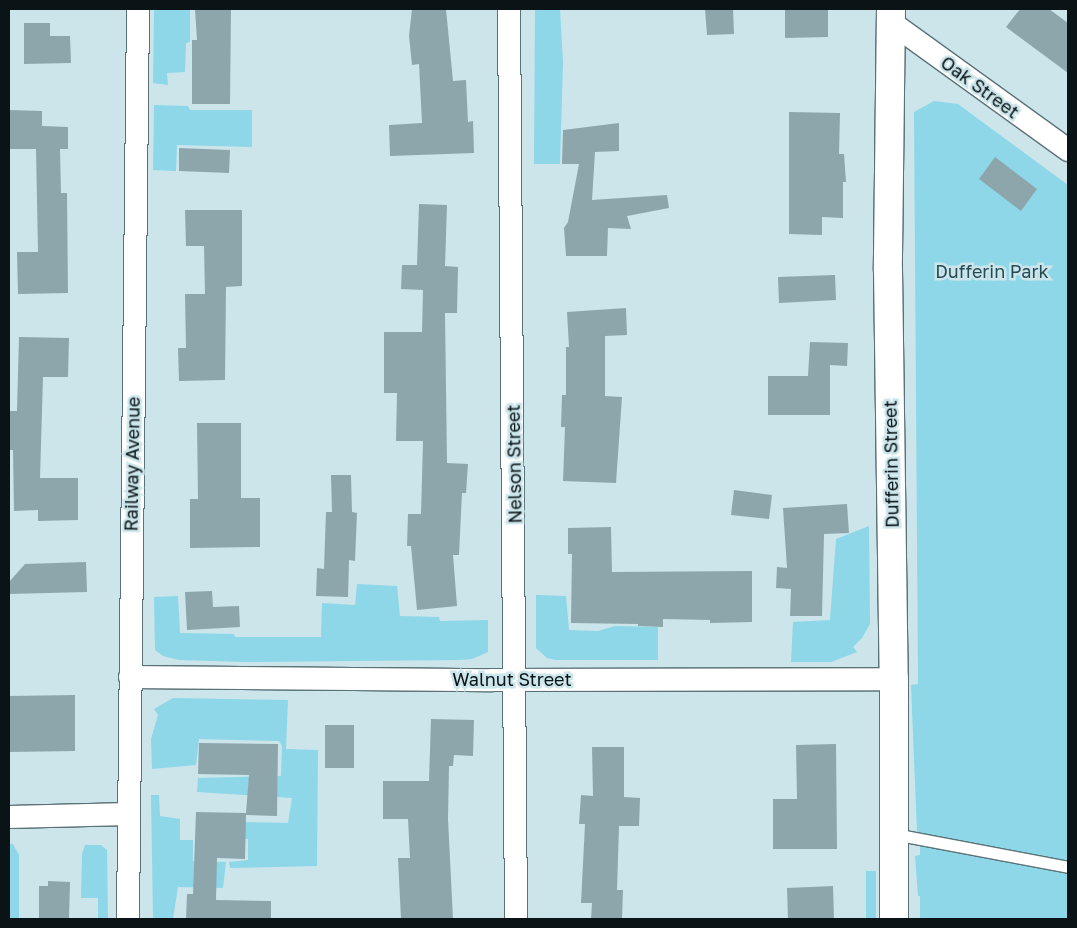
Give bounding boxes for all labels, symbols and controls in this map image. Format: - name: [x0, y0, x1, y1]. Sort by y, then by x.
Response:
- street label: Oak Street: [937, 51, 1023, 123]
- park label: Dufferin Park: [935, 260, 1049, 282]
- street label: Railway Avenue: [120, 396, 144, 532]
- street label: Dufferin Street: [879, 400, 903, 528]
- street label: Nelson Street: [502, 404, 526, 524]
- street label: Walnut Street: [452, 668, 572, 690]

